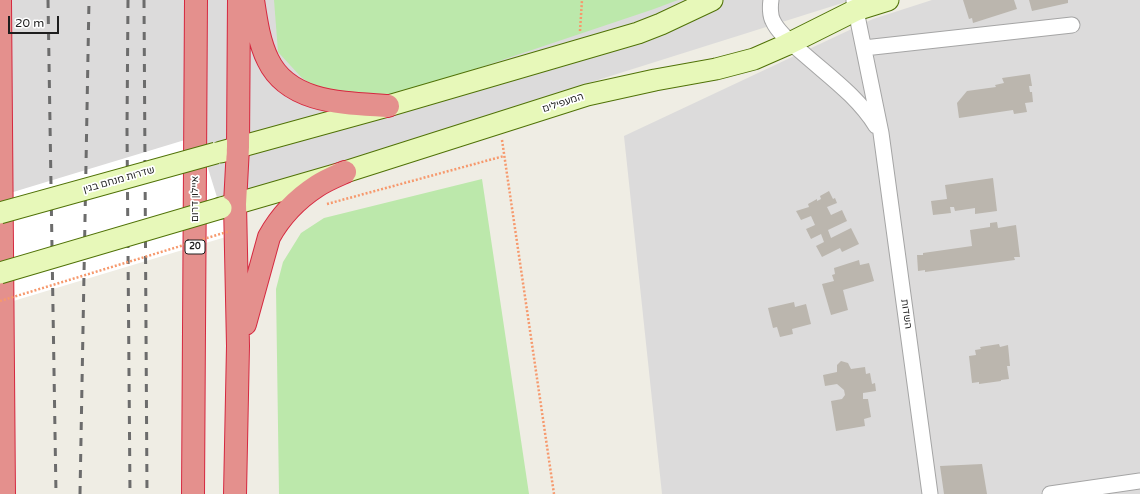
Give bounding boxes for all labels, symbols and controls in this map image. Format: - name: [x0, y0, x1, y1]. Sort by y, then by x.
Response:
- scale bar: [10, 8, 61, 34]
- text: 20 m: [15, 16, 44, 30]
- street label: המעפילים: [541, 91, 585, 115]
- street label: שדרות מנחם בגין: [82, 164, 156, 196]
- street label: איילון דרום: [189, 176, 201, 222]
- road number: 20: [185, 240, 205, 254]
- street label: השדות: [898, 298, 914, 330]

